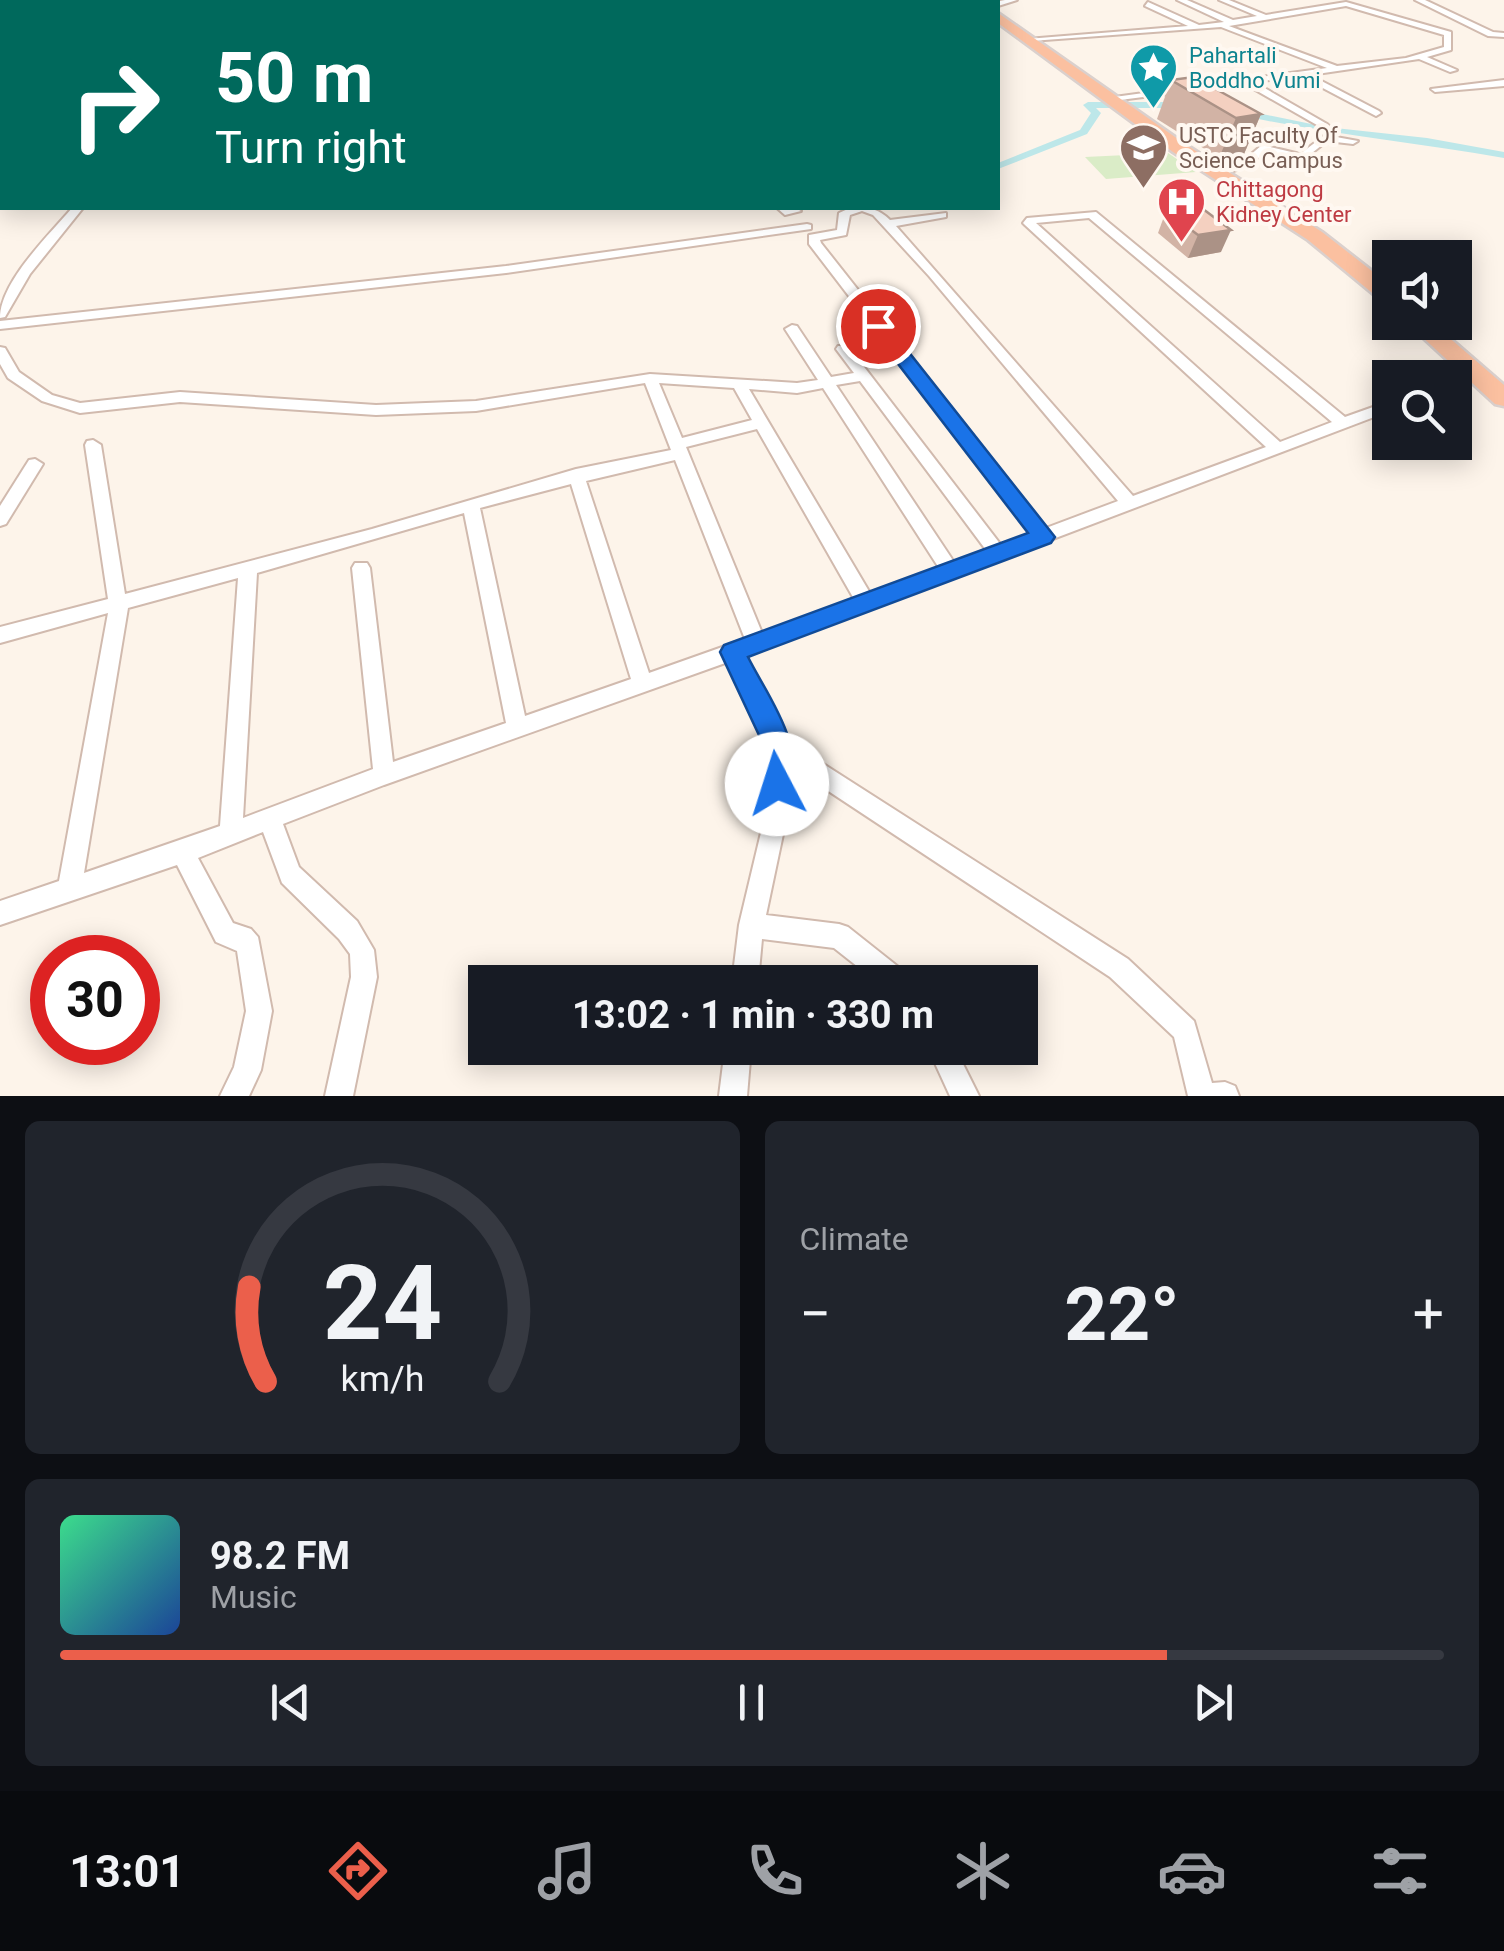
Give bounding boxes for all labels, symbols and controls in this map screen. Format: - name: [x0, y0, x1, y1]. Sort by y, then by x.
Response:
- text: 50 m: [215, 37, 373, 119]
- icon: right: [50, 40, 180, 170]
- place icon: Pahartali Boddho Vumi: [1128, 42, 1180, 110]
- place label: Pahartali Boddho Vumi: [1189, 43, 1321, 93]
- text: Turn right: [215, 121, 407, 174]
- school or university icon: USTC Faculty Of Science Campus: [1118, 122, 1170, 190]
- place label: USTC Faculty Of Science Campus: [1179, 123, 1343, 173]
- hospital icon: Chittagong Kidney Center: [1155, 176, 1207, 244]
- place label: Chittagong Kidney Center: [1216, 177, 1352, 227]
- map controls: [1372, 240, 1472, 460]
- button: sound: [1372, 240, 1472, 340]
- pin: [836, 284, 921, 369]
- icon: arrive: [851, 299, 906, 354]
- button: search: [1372, 360, 1472, 460]
- position arrow: [725, 732, 829, 836]
- speed limit sign: 30: [30, 935, 160, 1065]
- text: 13:02 · 1 min · 330 m: [572, 993, 934, 1037]
- text: Climate: [800, 1220, 909, 1258]
- text: 24: [323, 1243, 442, 1364]
- text: 22°: [1064, 1270, 1180, 1358]
- text: −: [800, 1282, 831, 1346]
- text: +: [1413, 1282, 1444, 1346]
- text: km/h: [340, 1358, 424, 1400]
- text: 98.2 FM: [210, 1534, 350, 1578]
- text: Music: [210, 1578, 297, 1616]
- icon: previous: [263, 1675, 318, 1730]
- icon: pause: [724, 1675, 779, 1730]
- icon: next: [1186, 1675, 1241, 1730]
- icon: directions: [323, 1836, 393, 1906]
- icon: music: [532, 1836, 602, 1906]
- icon: phone: [740, 1836, 810, 1906]
- icon: climate: [948, 1836, 1018, 1906]
- icon: car: [1157, 1836, 1227, 1906]
- icon: filters: [1365, 1836, 1435, 1906]
- text: 13:01: [69, 1845, 185, 1898]

